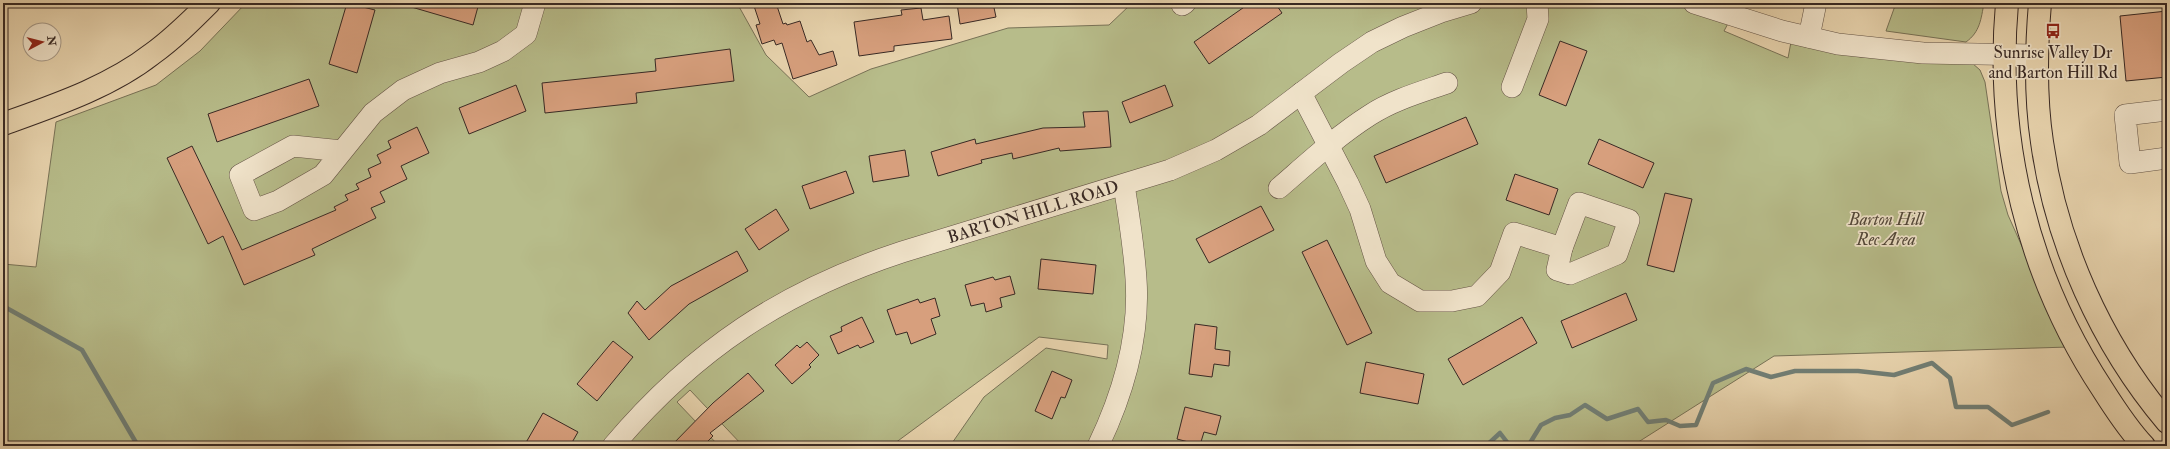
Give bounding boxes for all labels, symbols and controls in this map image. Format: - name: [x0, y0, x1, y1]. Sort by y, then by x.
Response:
- north arrow: [22, 22, 62, 62]
- bus stop icon: Sunrise Valley Dr and Barton Hill Rd: [2044, 22, 2062, 40]
- text: N: [44, 34, 59, 48]
- place label: Sunrise Valley Dr and Barton Hill Rd: [1988, 42, 2118, 83]
- street label: BARTON HILL ROAD: [945, 176, 1121, 248]
- park label: Barton Hill Rec Area: [1847, 209, 1926, 250]

